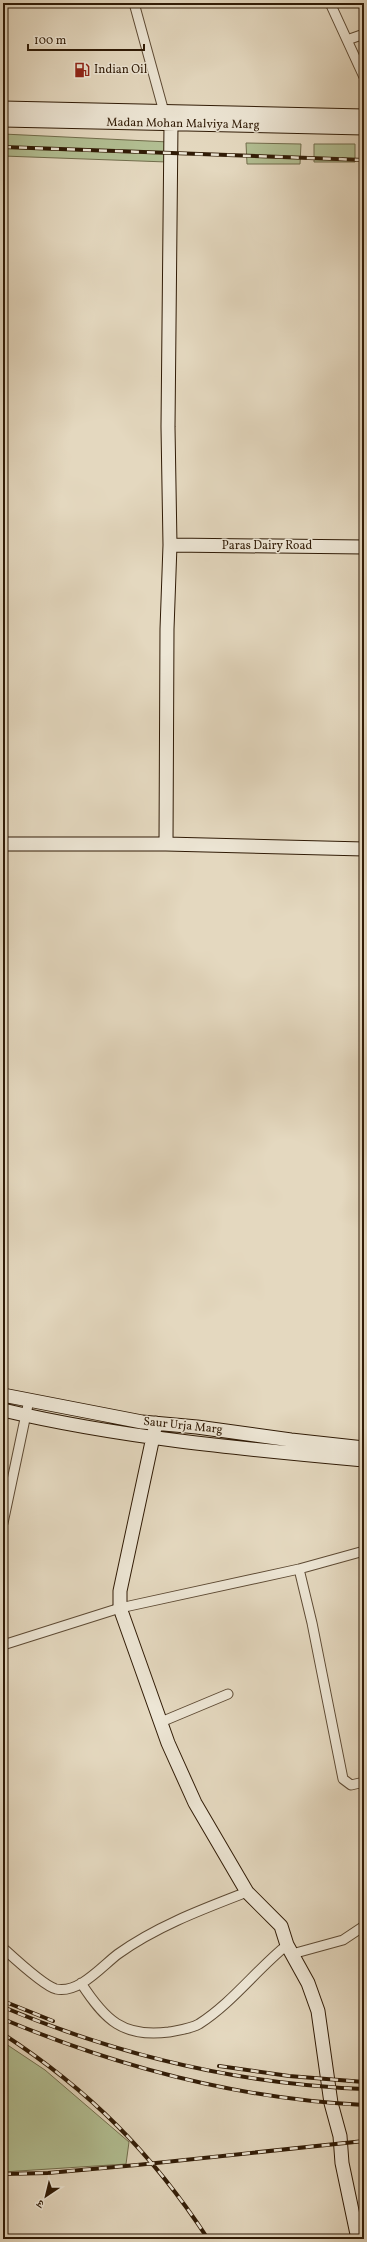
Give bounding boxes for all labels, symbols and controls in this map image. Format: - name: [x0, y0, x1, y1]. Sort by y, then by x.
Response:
- scale bar: [28, 26, 144, 52]
- text: 100 m: [34, 33, 67, 49]
- fuel station icon: Indian Oil: [73, 61, 91, 79]
- place label: Indian Oil: [94, 62, 148, 78]
- street label: Madan Mohan Malviya Marg: [106, 115, 260, 133]
- street label: Paras Dairy Road: [222, 538, 312, 554]
- street label: Saur Urja Marg: [142, 1414, 224, 1438]
- north arrow: [26, 2176, 66, 2216]
- text: उ: [33, 2194, 49, 2211]

